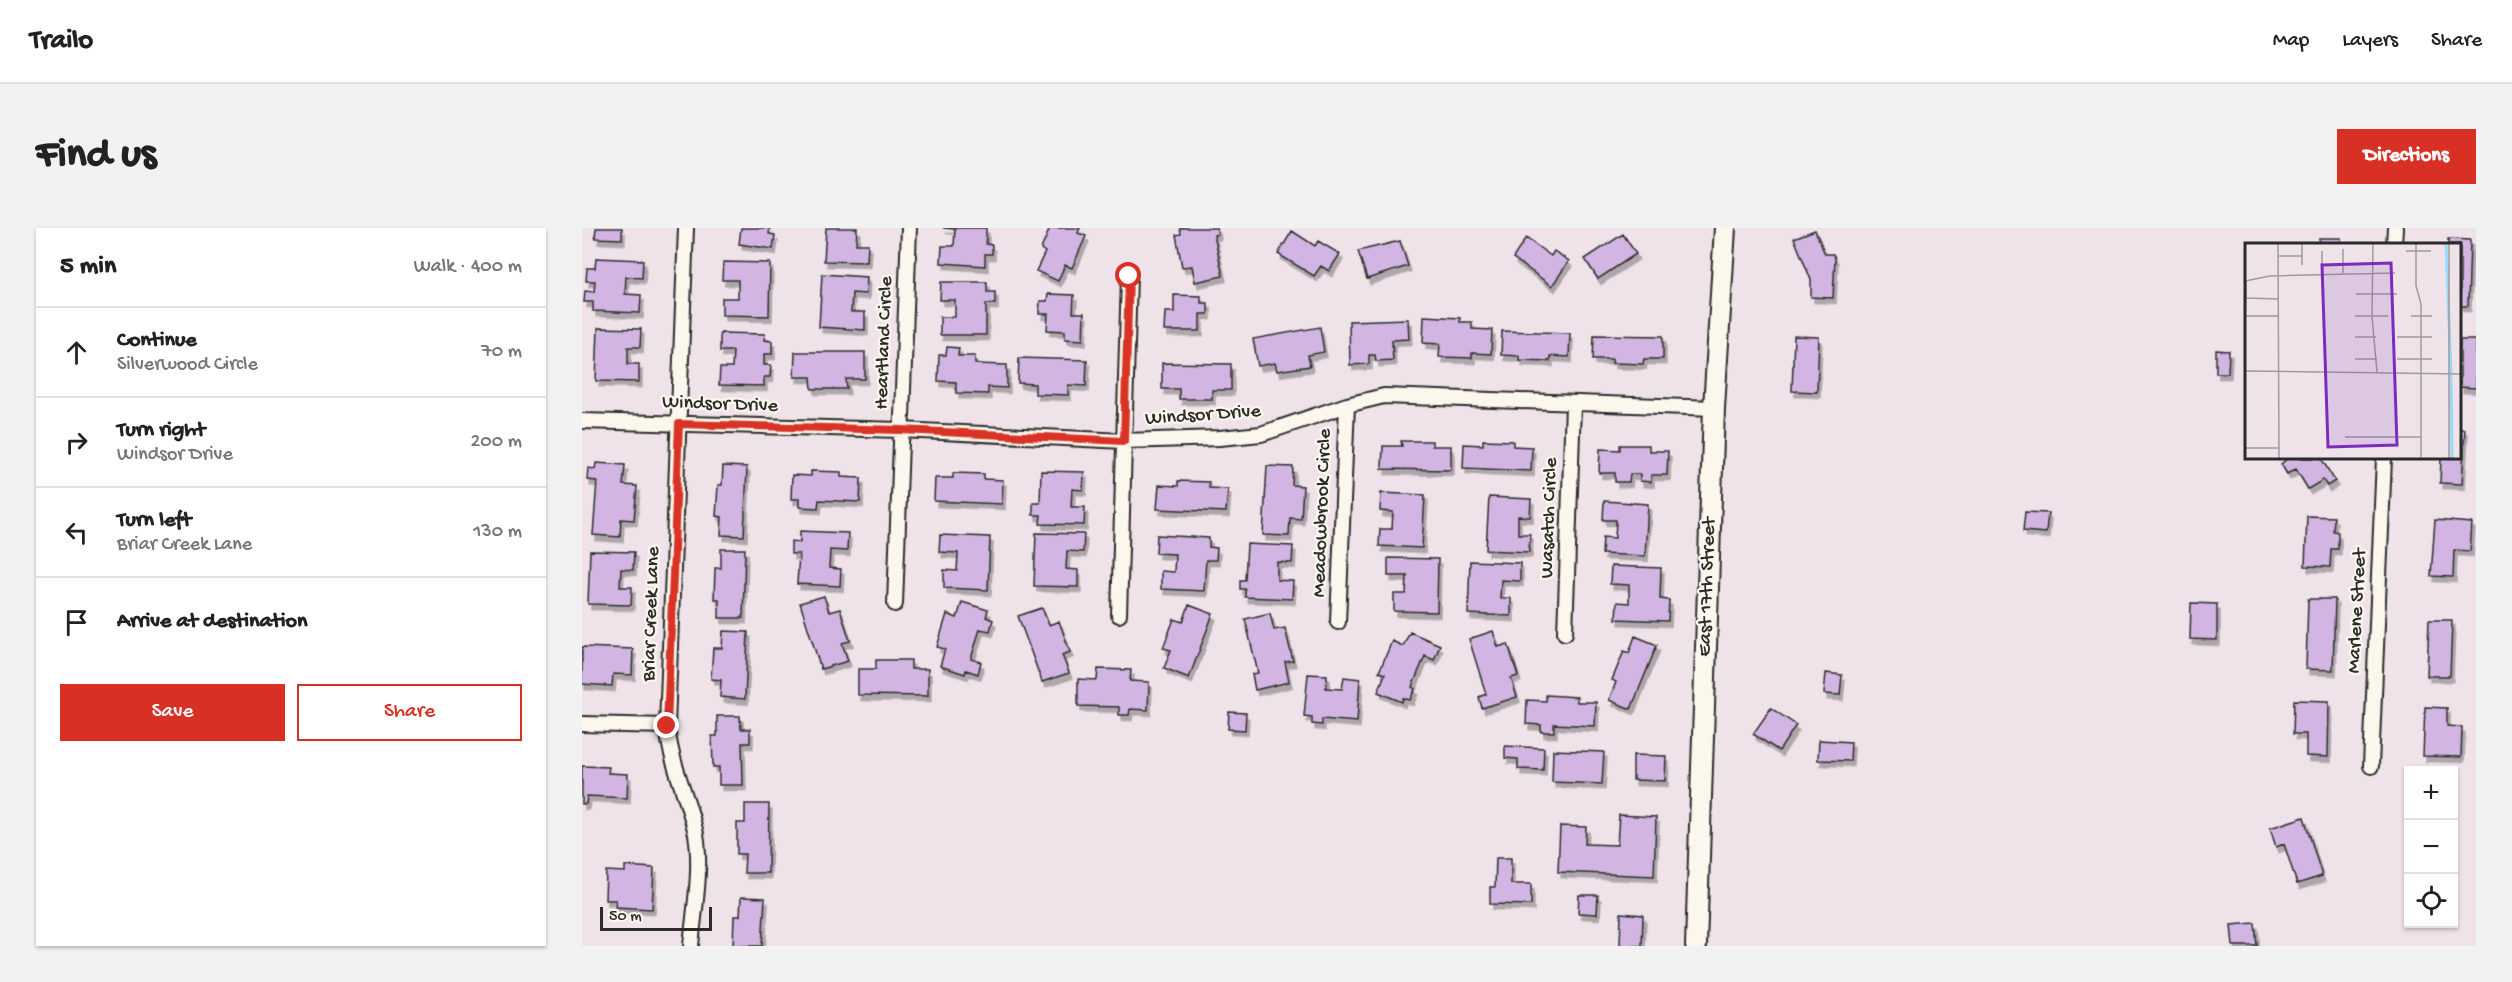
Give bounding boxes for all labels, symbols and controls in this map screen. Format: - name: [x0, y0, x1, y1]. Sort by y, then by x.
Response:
- text: Trailo: [30, 25, 93, 58]
- text: Map: [2273, 29, 2309, 54]
- text: Layers: [2342, 29, 2398, 54]
- text: Share: [2431, 29, 2482, 54]
- button: Directions: [2337, 129, 2476, 184]
- text: Find us: [36, 132, 156, 181]
- inset map: [2245, 243, 2461, 459]
- text: 5 min: [60, 252, 116, 283]
- text: Walk · 400 m: [414, 256, 522, 279]
- route start: [1115, 262, 1141, 288]
- street label: Heartland Circle: [871, 275, 899, 410]
- text: Continue: [117, 328, 197, 354]
- icon: ahead: [60, 336, 93, 369]
- text: 70 m: [481, 341, 522, 364]
- text: Silverwood Circle: [117, 354, 258, 377]
- street label: Windsor Drive: [662, 391, 779, 419]
- street label: Windsor Drive: [1144, 400, 1262, 432]
- text: Turn right: [117, 418, 205, 444]
- icon: right: [60, 426, 93, 459]
- street label: Meadowbrook Circle: [1309, 428, 1337, 598]
- text: 200 m: [471, 431, 522, 454]
- text: Windsor Drive: [117, 444, 233, 467]
- street label: Wasatch Circle: [1536, 457, 1564, 579]
- text: Turn left: [117, 508, 191, 534]
- street label: East 17th Street: [1694, 515, 1722, 657]
- icon: left: [60, 516, 93, 549]
- text: 130 m: [473, 521, 522, 544]
- text: Briar Creek Lane: [117, 534, 252, 557]
- street label: Briar Creek Lane: [638, 545, 666, 683]
- street label: Marlene Street: [2343, 546, 2373, 674]
- icon: arrive: [60, 606, 93, 639]
- text: Arrive at destination: [117, 609, 307, 635]
- button: Save: [60, 684, 285, 741]
- button: Share: [297, 684, 522, 741]
- route end: [653, 712, 679, 738]
- map controls: [2404, 766, 2458, 928]
- button: +: [2404, 766, 2458, 820]
- button: −: [2404, 820, 2458, 874]
- button: locate: [2404, 874, 2458, 928]
- scale bar: [600, 904, 712, 932]
- text: 50 m: [609, 908, 642, 927]

